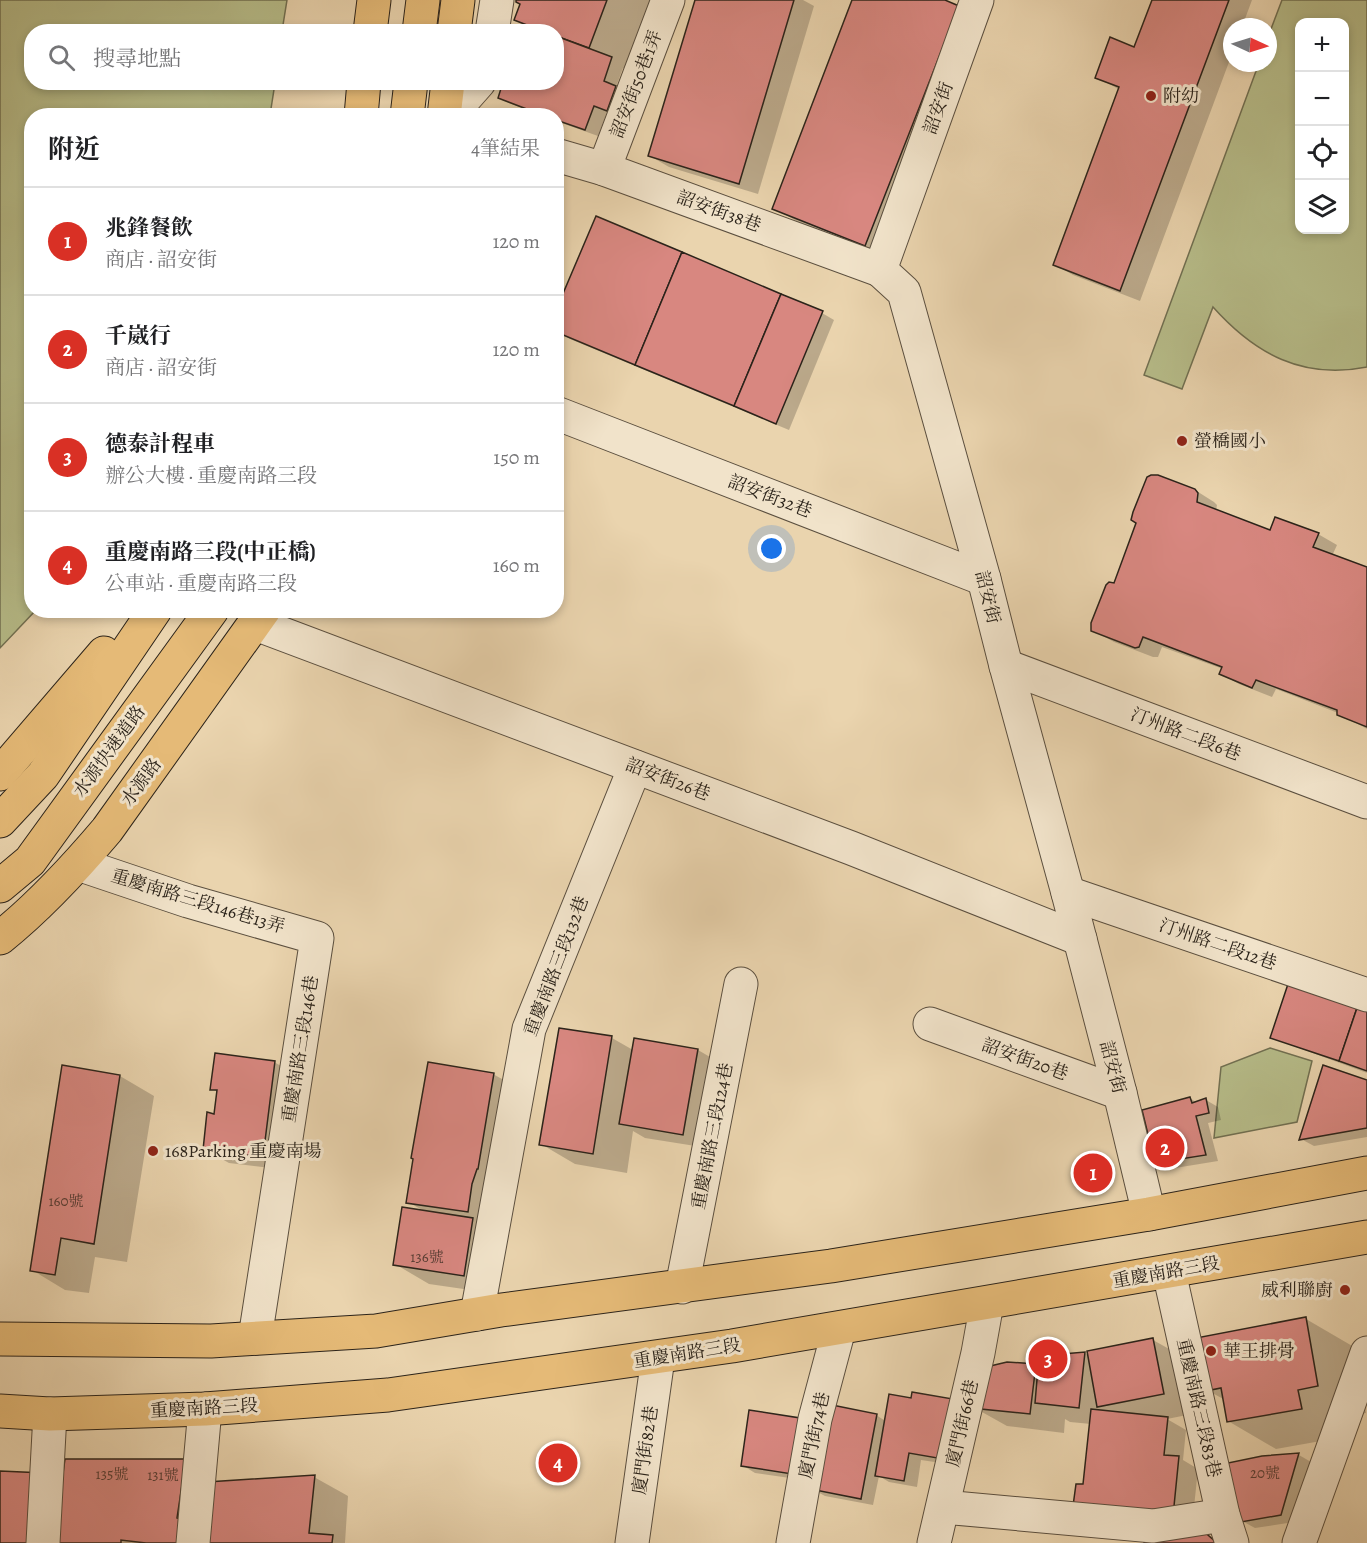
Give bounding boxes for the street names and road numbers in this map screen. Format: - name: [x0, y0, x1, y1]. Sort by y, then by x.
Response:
- street label: 詔安街50巷1弄: [604, 27, 668, 141]
- street label: 詔安街: [917, 79, 959, 137]
- street label: 詔安街38巷: [673, 185, 765, 237]
- street label: 詔安街32巷: [725, 469, 815, 523]
- street label: 詔安街: [970, 568, 1006, 626]
- street label: 水源快速道路: [68, 700, 150, 802]
- street label: 汀州路二段6巷: [1127, 702, 1245, 766]
- street label: 詔安街26巷: [622, 752, 714, 806]
- street label: 水源路: [115, 753, 167, 811]
- street label: 重慶南路三段146巷13弄: [108, 863, 288, 939]
- street label: 重慶南路三段132巷: [518, 893, 594, 1039]
- street label: 汀州路二段12巷: [1156, 913, 1280, 975]
- street label: 重慶南路三段146巷: [277, 974, 323, 1124]
- street label: 詔安街20巷: [979, 1032, 1071, 1086]
- street label: 詔安街: [1094, 1038, 1132, 1096]
- street label: 重慶南路三段124巷: [686, 1061, 738, 1211]
- street label: 重慶南路三段: [1111, 1251, 1221, 1293]
- street label: 重慶南路三段: [632, 1333, 742, 1373]
- street label: 重慶南路三段83巷: [1171, 1336, 1227, 1480]
- street label: 廈門街66巷: [940, 1377, 984, 1469]
- street label: 廈門街74巷: [793, 1390, 835, 1480]
- street label: 重慶南路三段: [149, 1393, 259, 1423]
- street label: 廈門街82巷: [627, 1404, 663, 1496]

